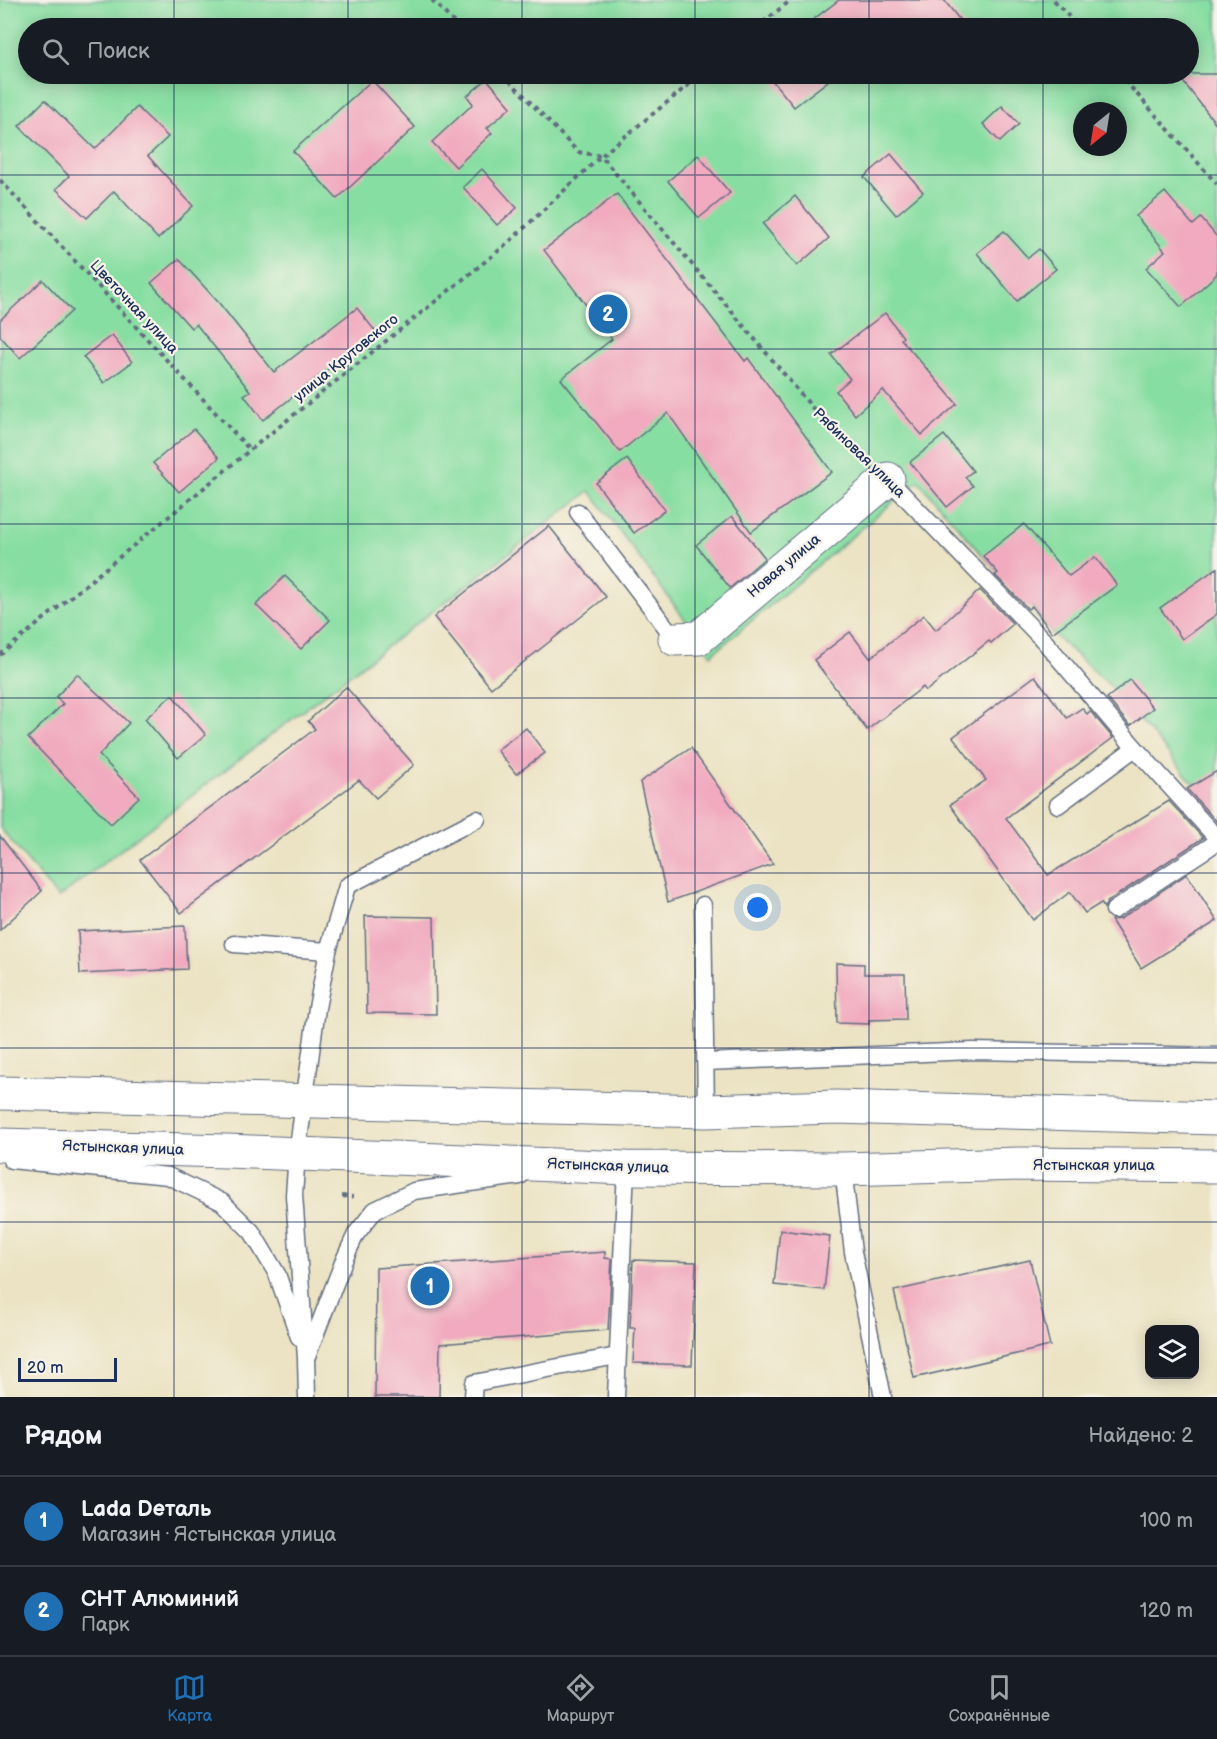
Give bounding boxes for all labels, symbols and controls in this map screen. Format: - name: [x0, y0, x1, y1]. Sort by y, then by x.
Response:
- search box: [18, 18, 1199, 84]
- icon: search: [39, 35, 72, 68]
- text: Поиск: [87, 38, 150, 65]
- north arrow: [1073, 102, 1127, 156]
- street label: Цветочная улица: [86, 256, 182, 358]
- pin: 2: [588, 292, 628, 336]
- street label: улица Крутовского: [290, 310, 402, 406]
- street label: Рябиновая улица: [809, 404, 909, 502]
- street label: Новая улица: [744, 530, 825, 602]
- your location: [743, 893, 772, 922]
- street label: Ястынская улица: [62, 1136, 184, 1160]
- street label: Ястынская улица: [547, 1154, 669, 1178]
- street label: Ястынская улица: [1033, 1156, 1155, 1175]
- pin: 1: [410, 1264, 450, 1308]
- map controls: [1145, 1325, 1199, 1379]
- button: layers: [1145, 1325, 1199, 1379]
- scale bar: [18, 1355, 117, 1382]
- text: 20 m: [27, 1359, 63, 1378]
- text: Рядом: [24, 1421, 102, 1452]
- text: Найдено: 2: [1089, 1424, 1193, 1448]
- text: Lada Dеталь: [81, 1496, 211, 1523]
- text: 1: [39, 1509, 48, 1533]
- text: 100 m: [1140, 1509, 1193, 1533]
- text: Магазин · Ястынская улица: [81, 1523, 336, 1547]
- text: СНТ Алюминий: [81, 1586, 239, 1613]
- text: 2: [38, 1599, 49, 1623]
- text: 120 m: [1140, 1599, 1193, 1623]
- text: Парк: [81, 1613, 130, 1637]
- tab: Карта: [167, 1671, 212, 1726]
- tab: Маршрут: [546, 1671, 615, 1726]
- tab: Сохранённые: [949, 1671, 1050, 1726]

